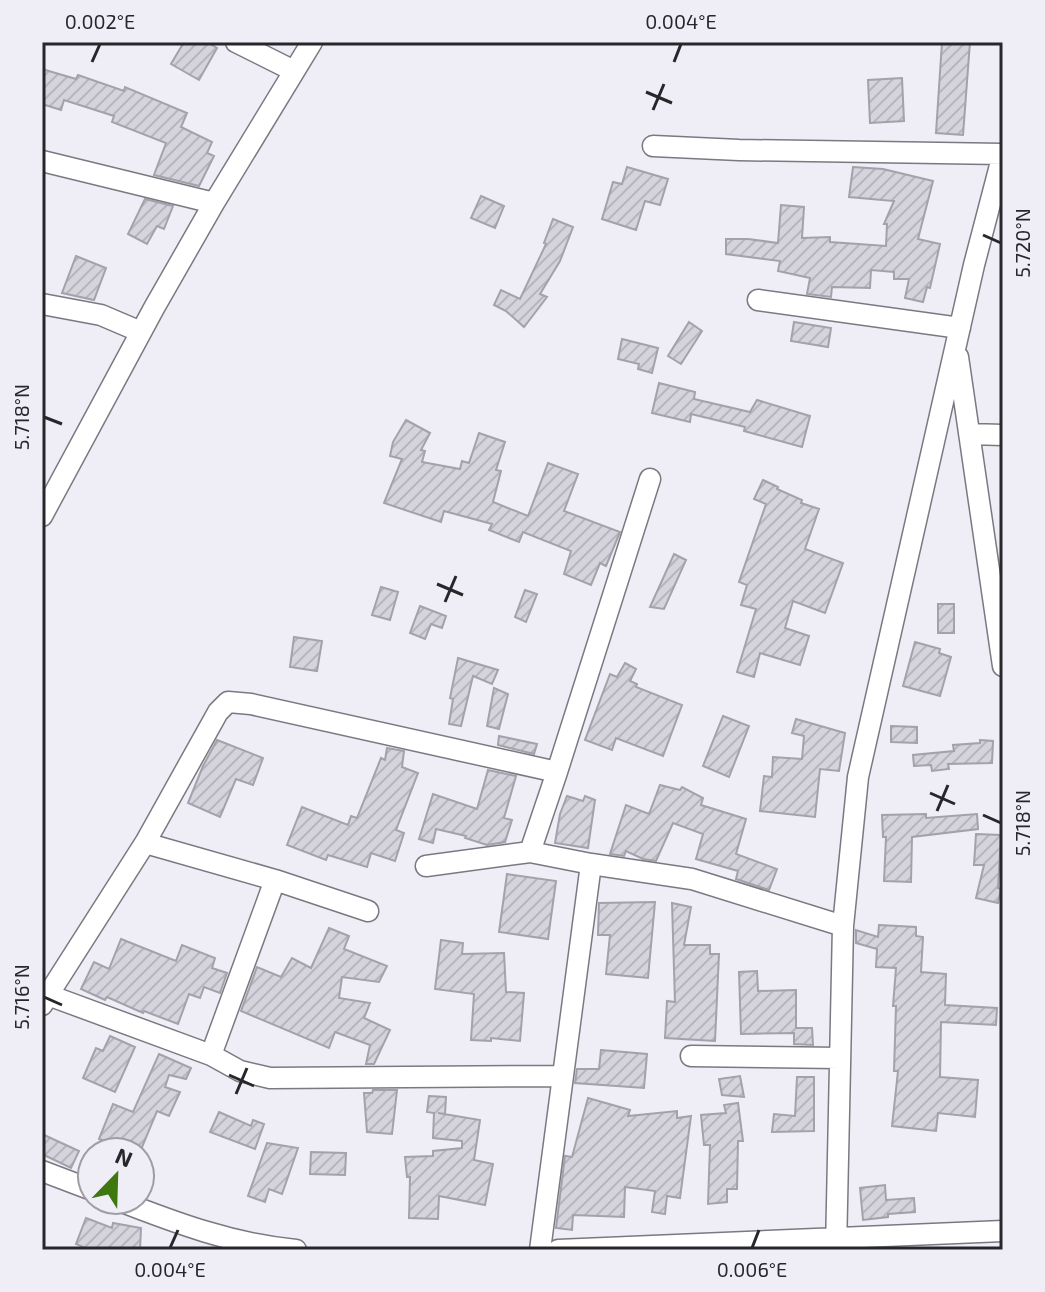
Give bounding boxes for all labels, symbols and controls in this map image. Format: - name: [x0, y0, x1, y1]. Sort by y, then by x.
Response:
- text: 0.002°E: [65, 9, 135, 33]
- text: 0.004°E: [645, 9, 717, 33]
- text: 5.720°N: [1010, 208, 1034, 278]
- text: 5.718°N: [9, 384, 33, 450]
- text: 5.718°N: [1010, 790, 1034, 856]
- text: 5.716°N: [9, 964, 33, 1030]
- north arrow: [76, 1136, 156, 1216]
- text: N: [112, 1142, 137, 1172]
- text: 0.004°E: [134, 1257, 206, 1281]
- text: 0.006°E: [717, 1257, 787, 1281]

